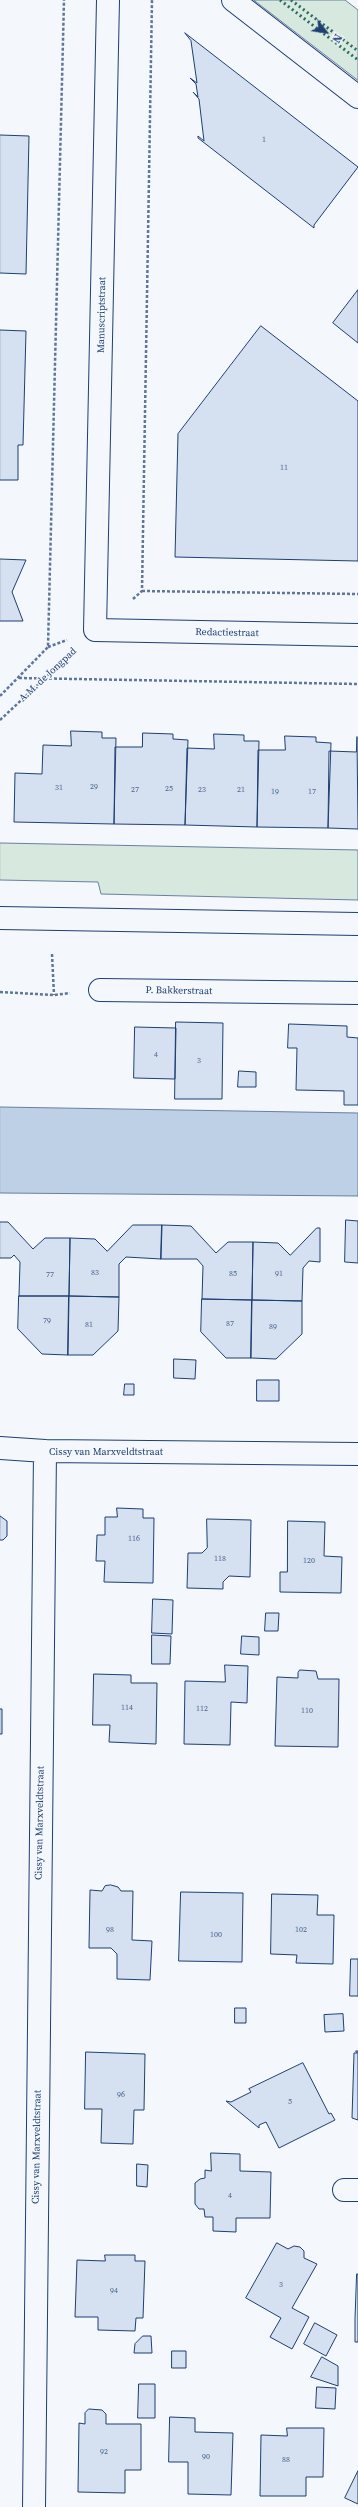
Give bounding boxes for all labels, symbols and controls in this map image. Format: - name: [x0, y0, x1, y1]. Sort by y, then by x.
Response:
- north arrow: [306, 12, 346, 52]
- text: N: [328, 31, 345, 45]
- house number: 1: [262, 135, 266, 145]
- street label: Manuscriptstraat: [95, 277, 109, 353]
- house number: 11: [280, 463, 288, 473]
- street label: Redactiestraat: [195, 626, 259, 640]
- street label: A.M. de Jongpad: [17, 645, 79, 705]
- house number: 29: [90, 782, 98, 792]
- house number: 31: [55, 783, 63, 793]
- house number: 25: [165, 784, 173, 794]
- house number: 27: [131, 785, 139, 795]
- house number: 23: [198, 785, 206, 795]
- house number: 21: [237, 785, 245, 795]
- house number: 19: [271, 787, 279, 797]
- house number: 17: [308, 787, 316, 797]
- street label: P. Bakkerstraat: [146, 984, 212, 998]
- house number: 4: [154, 1050, 158, 1060]
- house number: 3: [197, 1056, 201, 1066]
- house number: 83: [91, 1268, 99, 1278]
- house number: 85: [229, 1269, 237, 1279]
- house number: 91: [275, 1269, 283, 1279]
- house number: 77: [46, 1270, 54, 1280]
- house number: 79: [43, 1316, 51, 1326]
- house number: 87: [226, 1319, 234, 1329]
- house number: 81: [85, 1320, 93, 1330]
- house number: 89: [269, 1322, 277, 1332]
- street label: Cissy van Marxveldtstraat: [49, 1446, 163, 1458]
- house number: 116: [128, 1534, 140, 1544]
- house number: 118: [214, 1554, 226, 1564]
- house number: 120: [303, 1556, 315, 1566]
- house number: 114: [121, 1703, 133, 1713]
- house number: 112: [196, 1704, 208, 1714]
- house number: 110: [301, 1706, 313, 1716]
- street label: Cissy van Marxveldtstraat: [33, 1766, 47, 1880]
- house number: 98: [106, 1925, 114, 1935]
- house number: 102: [295, 1925, 307, 1935]
- house number: 100: [210, 1930, 222, 1940]
- street label: Cissy van Marxveldtstraat: [30, 2090, 44, 2204]
- house number: 96: [117, 2090, 125, 2100]
- house number: 5: [288, 2097, 292, 2107]
- house number: 4: [228, 2191, 232, 2201]
- house number: 3: [279, 2280, 283, 2290]
- house number: 94: [110, 2286, 118, 2296]
- house number: 92: [100, 2447, 108, 2457]
- house number: 90: [202, 2452, 210, 2462]
- house number: 88: [282, 2455, 290, 2465]

